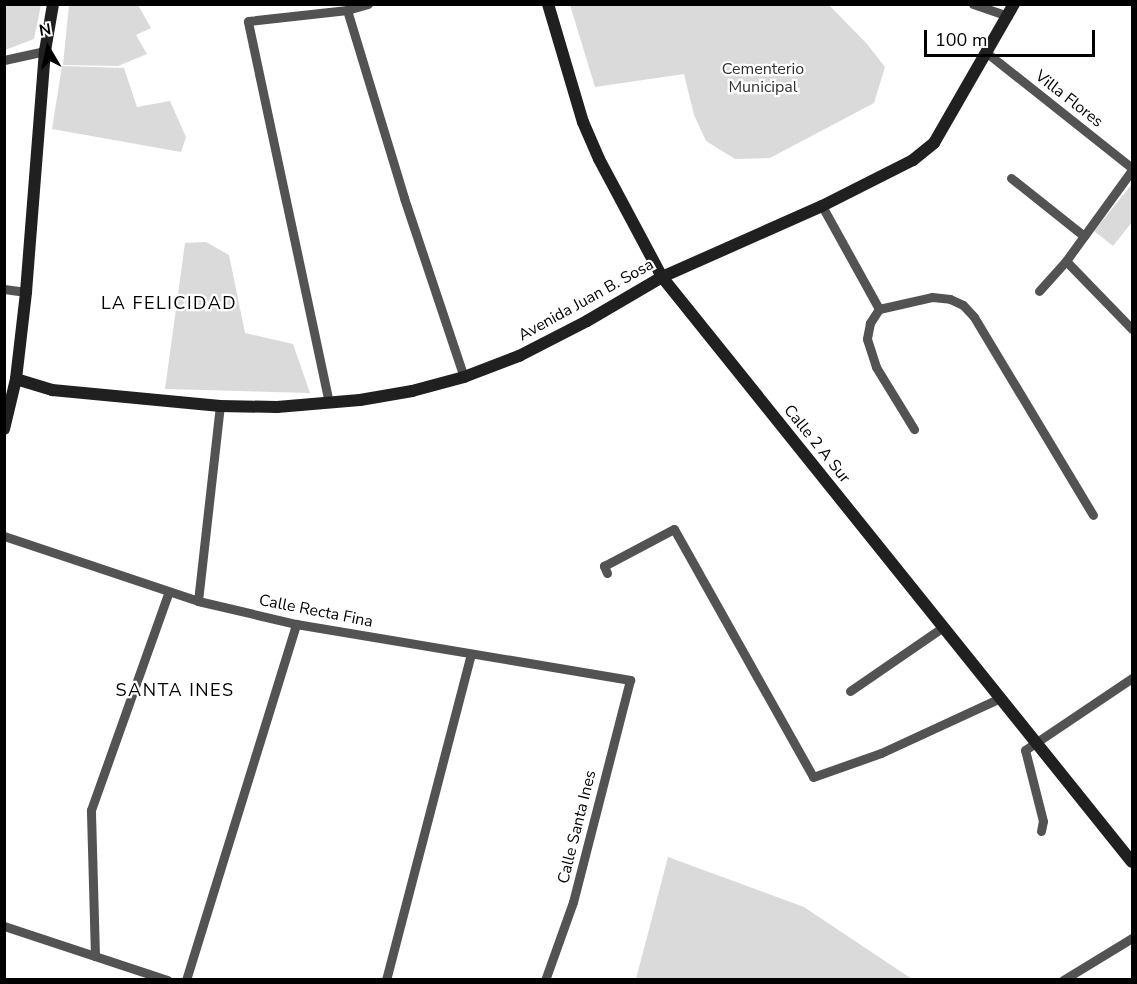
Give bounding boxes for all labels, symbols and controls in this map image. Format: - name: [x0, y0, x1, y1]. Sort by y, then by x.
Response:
- north arrow: [18, 18, 78, 78]
- text: N: [38, 18, 53, 42]
- scale bar: [927, 18, 1098, 56]
- text: 100 m: [935, 28, 987, 52]
- park label: Cementerio Municipal: [722, 59, 804, 97]
- street label: Villa Flores: [1031, 67, 1107, 131]
- street label: Avenida Juan B. Sosa: [515, 255, 657, 345]
- district label: LA FELICIDAD: [101, 292, 237, 314]
- street label: Calle 2 A Sur: [780, 401, 854, 487]
- street label: Calle Recta Fina: [257, 591, 375, 631]
- district label: SANTA INES: [116, 679, 234, 701]
- street label: Calle Santa Ines: [554, 768, 600, 886]

